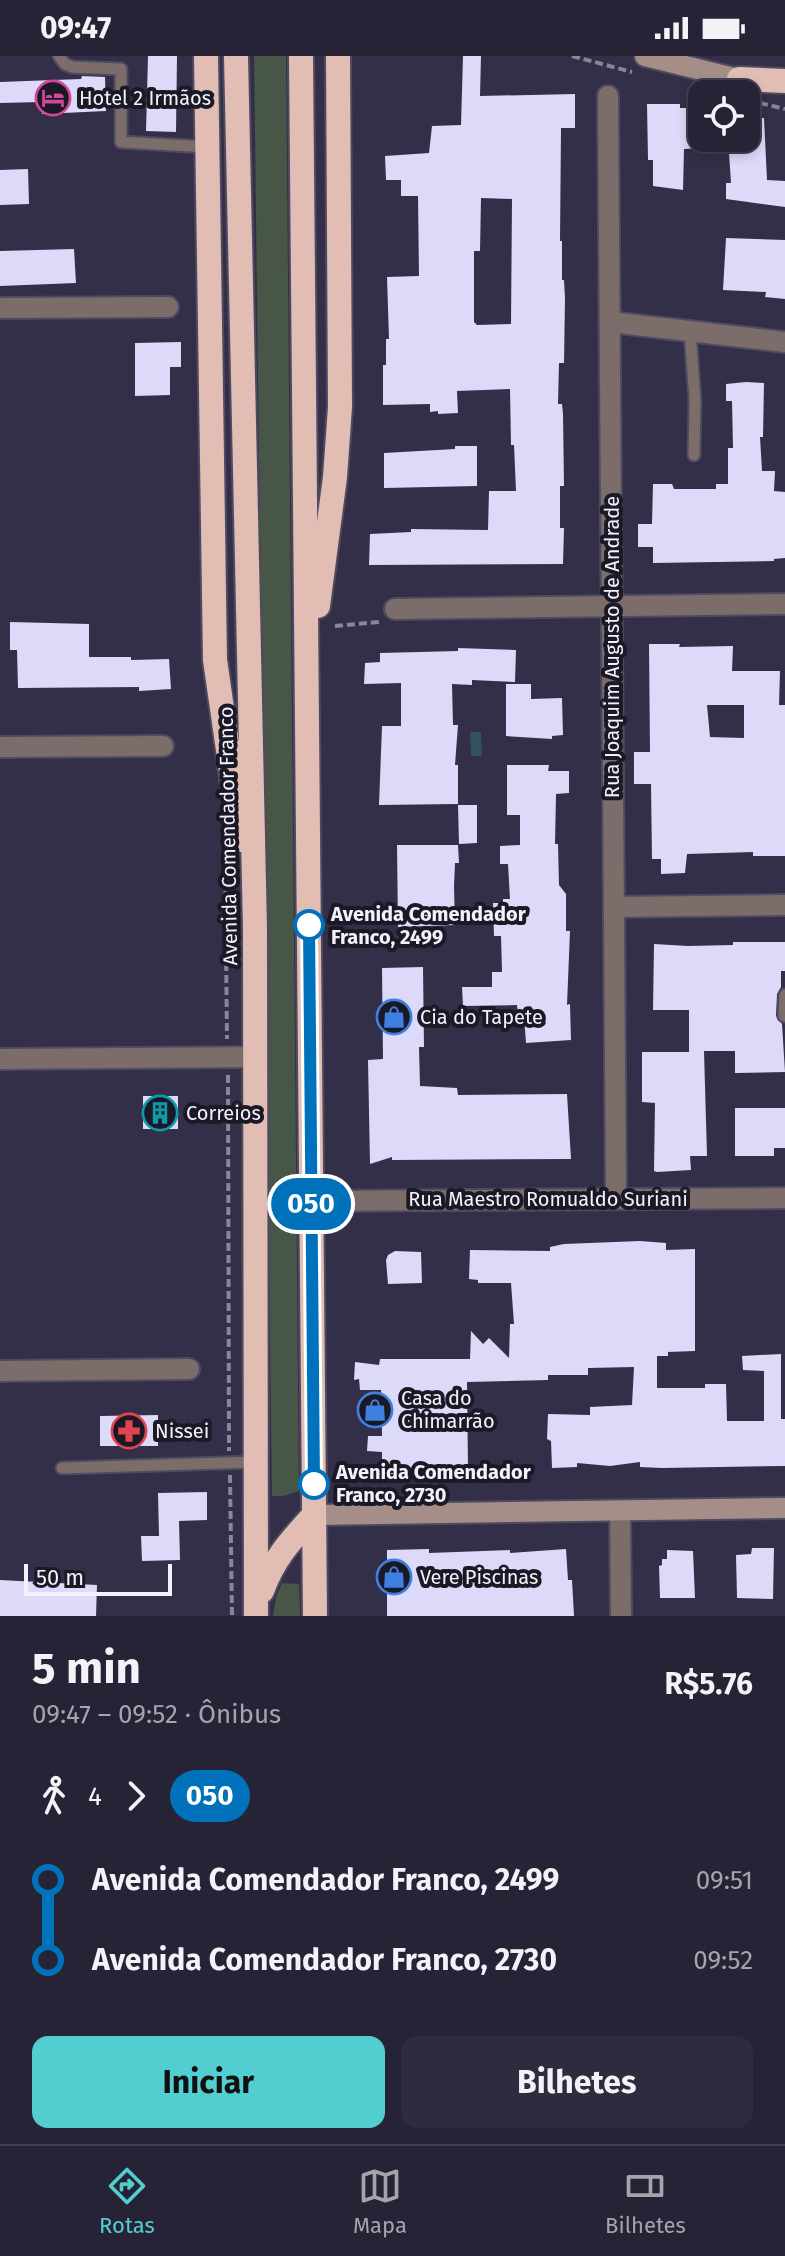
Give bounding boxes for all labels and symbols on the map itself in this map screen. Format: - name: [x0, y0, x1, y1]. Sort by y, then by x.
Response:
- hotel icon: Hotel 2 Irmãos: [34, 79, 72, 117]
- place label: Hotel 2 Irmãos: [79, 86, 211, 110]
- street label: Rua Joaquim Augusto de Andrade: [600, 496, 624, 798]
- street label: Avenida Comendador Franco: [214, 706, 242, 966]
- place label: Avenida Comendador Franco, 2499: [330, 902, 527, 949]
- marker: Avenida Comendador Franco, 2499: [294, 910, 324, 940]
- shop icon: Cia do Tapete: [375, 998, 413, 1036]
- place label: Cia do Tapete: [420, 1005, 543, 1029]
- building icon: Correios: [141, 1094, 179, 1132]
- place label: Correios: [186, 1101, 261, 1125]
- line badge: 050: [265, 1178, 357, 1230]
- street label: Rua Maestro Romualdo Suriani: [408, 1187, 688, 1211]
- place label: Casa do Chimarrão: [401, 1386, 495, 1433]
- shop icon: Casa do Chimarrão: [356, 1391, 394, 1429]
- pharmacy icon: Nissei: [110, 1412, 148, 1450]
- place label: Nissei: [155, 1419, 209, 1443]
- place label: Avenida Comendador Franco, 2730: [335, 1460, 532, 1507]
- marker: Avenida Comendador Franco, 2730: [299, 1469, 329, 1499]
- shop icon: Vere Piscinas: [375, 1558, 413, 1596]
- scale bar: [24, 1560, 172, 1596]
- place label: Vere Piscinas: [420, 1565, 538, 1589]

